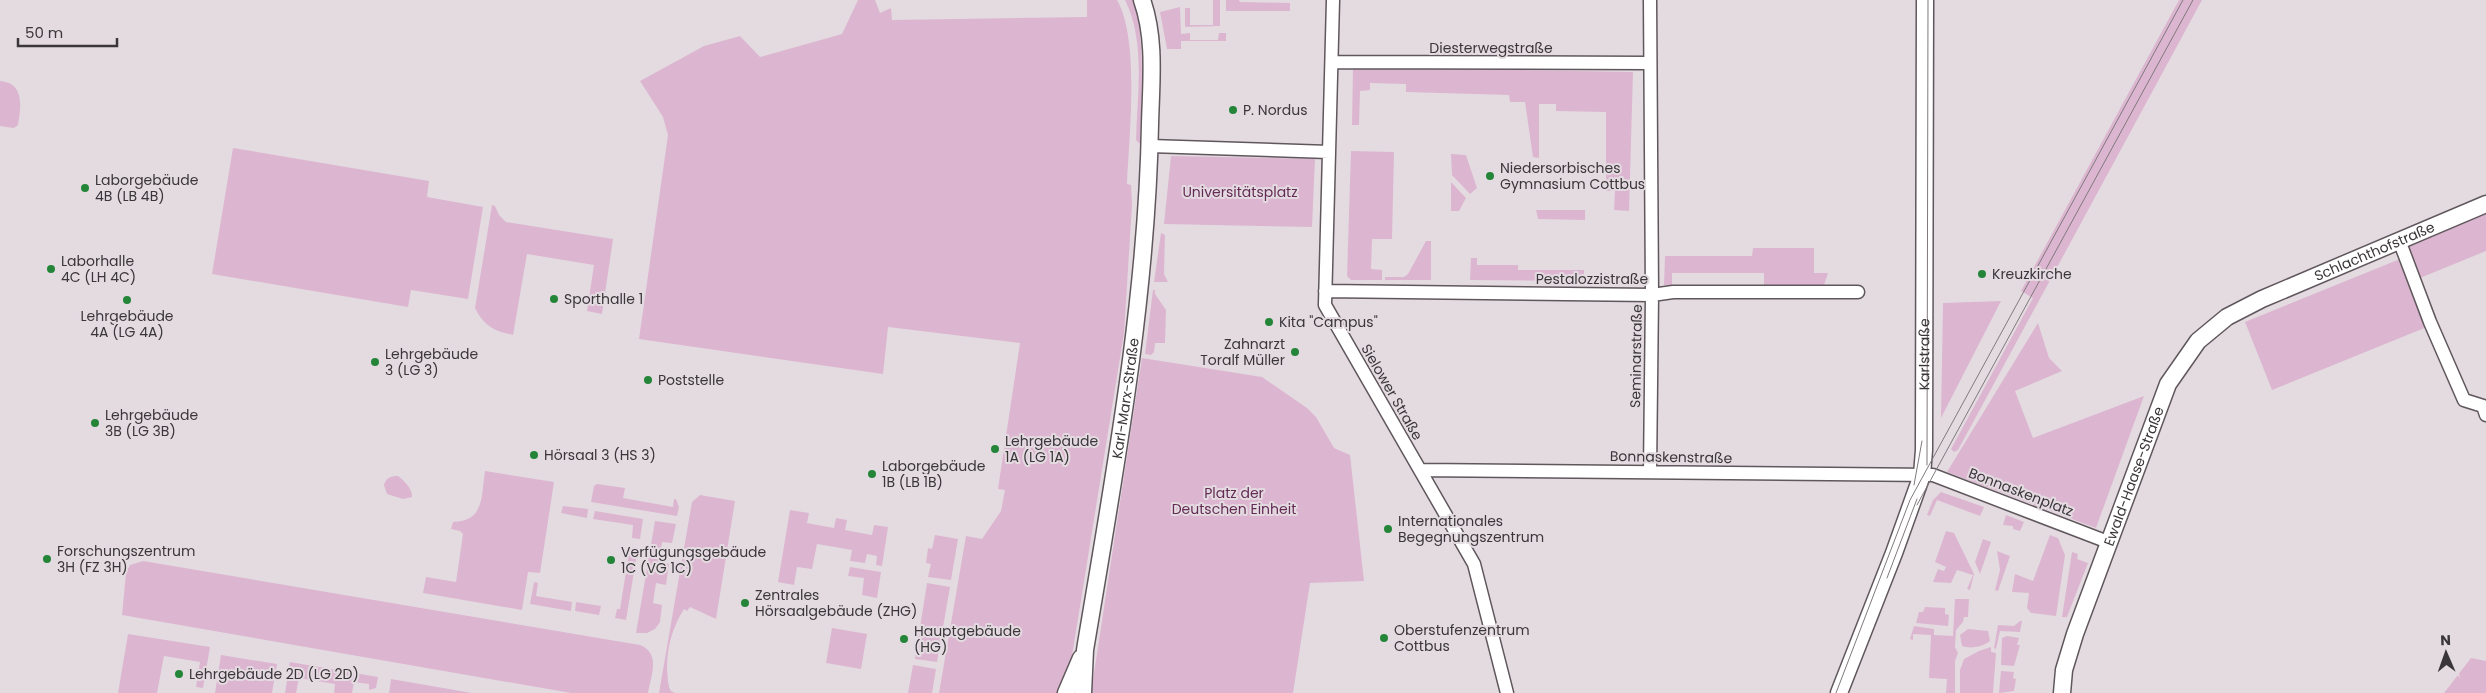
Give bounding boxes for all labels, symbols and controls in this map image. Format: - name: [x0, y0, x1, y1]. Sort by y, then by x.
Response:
- scale bar: [18, 15, 116, 47]
- text: 50 m: [25, 22, 63, 43]
- street label: Diesterwegstraße: [1429, 38, 1553, 58]
- place label: P. Nordus: [1243, 100, 1308, 120]
- marker: P. Nordus: [1227, 104, 1239, 116]
- place label: Niedersorbisches Gymnasium Cottbus: [1500, 158, 1645, 194]
- place label: Laborgebäude 4B (LB 4B): [95, 170, 199, 206]
- marker: Niedersorbisches Gymnasium Cottbus: [1484, 170, 1496, 182]
- marker: Laborgebäude 4B (LB 4B): [79, 182, 91, 194]
- park label: Universitätsplatz: [1182, 182, 1298, 202]
- street label: Schlachthofstraße: [2311, 217, 2438, 286]
- place label: Laborhalle 4C (LH 4C): [61, 251, 136, 287]
- marker: Laborhalle 4C (LH 4C): [45, 263, 57, 275]
- place label: Kreuzkirche: [1992, 264, 2072, 284]
- marker: Kreuzkirche: [1976, 268, 1988, 280]
- street label: Pestalozzistraße: [1536, 269, 1649, 289]
- place label: Sporthalle 1: [564, 289, 643, 309]
- marker: Sporthalle 1: [548, 293, 560, 305]
- marker: Lehrgebäude 4A (LG 4A): [121, 294, 133, 306]
- street label: Seminarstraße: [1625, 304, 1647, 408]
- place label: Lehrgebäude 4A (LG 4A): [80, 306, 174, 342]
- place label: Kita "Campus": [1279, 312, 1378, 332]
- marker: Kita "Campus": [1263, 316, 1275, 328]
- street label: Karlstraße: [1914, 318, 1934, 390]
- place label: Zahnarzt Toralf Müller: [1200, 334, 1285, 370]
- street label: Karl-Marx-Straße: [1107, 336, 1144, 460]
- street label: Sielower Straße: [1356, 340, 1428, 444]
- place label: Lehrgebäude 3 (LG 3): [385, 344, 478, 380]
- marker: Zahnarzt Toralf Müller: [1289, 346, 1301, 358]
- marker: Lehrgebäude 3 (LG 3): [369, 356, 381, 368]
- place label: Poststelle: [658, 370, 724, 390]
- marker: Poststelle: [642, 374, 654, 386]
- street label: Ewald-Haase-Straße: [2099, 403, 2169, 549]
- place label: Lehrgebäude 3B (LG 3B): [105, 405, 198, 441]
- marker: Lehrgebäude 3B (LG 3B): [89, 417, 101, 429]
- place label: Lehrgebäude 1A (LG 1A): [1005, 431, 1098, 467]
- marker: Lehrgebäude 1A (LG 1A): [989, 443, 1001, 455]
- place label: Hörsaal 3 (HS 3): [544, 445, 656, 465]
- street label: Bonnaskenstraße: [1610, 446, 1733, 468]
- marker: Hörsaal 3 (HS 3): [528, 449, 540, 461]
- place label: Laborgebäude 1B (LB 1B): [882, 456, 986, 492]
- street label: Bonnaskenplatz: [1966, 463, 2076, 521]
- marker: Laborgebäude 1B (LB 1B): [866, 468, 878, 480]
- park label: Platz der Deutschen Einheit: [1172, 483, 1296, 519]
- place label: Internationales Begegnungszentrum: [1398, 511, 1544, 547]
- marker: Internationales Begegnungszentrum: [1382, 523, 1394, 535]
- place label: Forschungszentrum 3H (FZ 3H): [57, 541, 195, 577]
- place label: Verfügungsgebäude 1C (VG 1C): [621, 542, 767, 578]
- marker: Forschungszentrum 3H (FZ 3H): [41, 553, 53, 565]
- marker: Verfügungsgebäude 1C (VG 1C): [605, 554, 617, 566]
- place label: Zentrales Hörsaalgebäude (ZHG): [755, 585, 917, 621]
- marker: Zentrales Hörsaalgebäude (ZHG): [739, 597, 751, 609]
- place label: Oberstufenzentrum Cottbus: [1394, 620, 1530, 656]
- place label: Hauptgebäude (HG): [914, 621, 1021, 657]
- north arrow: [2421, 628, 2471, 678]
- text: N: [2440, 630, 2451, 650]
- marker: Oberstufenzentrum Cottbus: [1378, 632, 1390, 644]
- marker: Hauptgebäude (HG): [898, 633, 910, 645]
- place label: Lehrgebäude 2D (LG 2D): [189, 664, 359, 684]
- marker: Lehrgebäude 2D (LG 2D): [173, 668, 185, 680]

